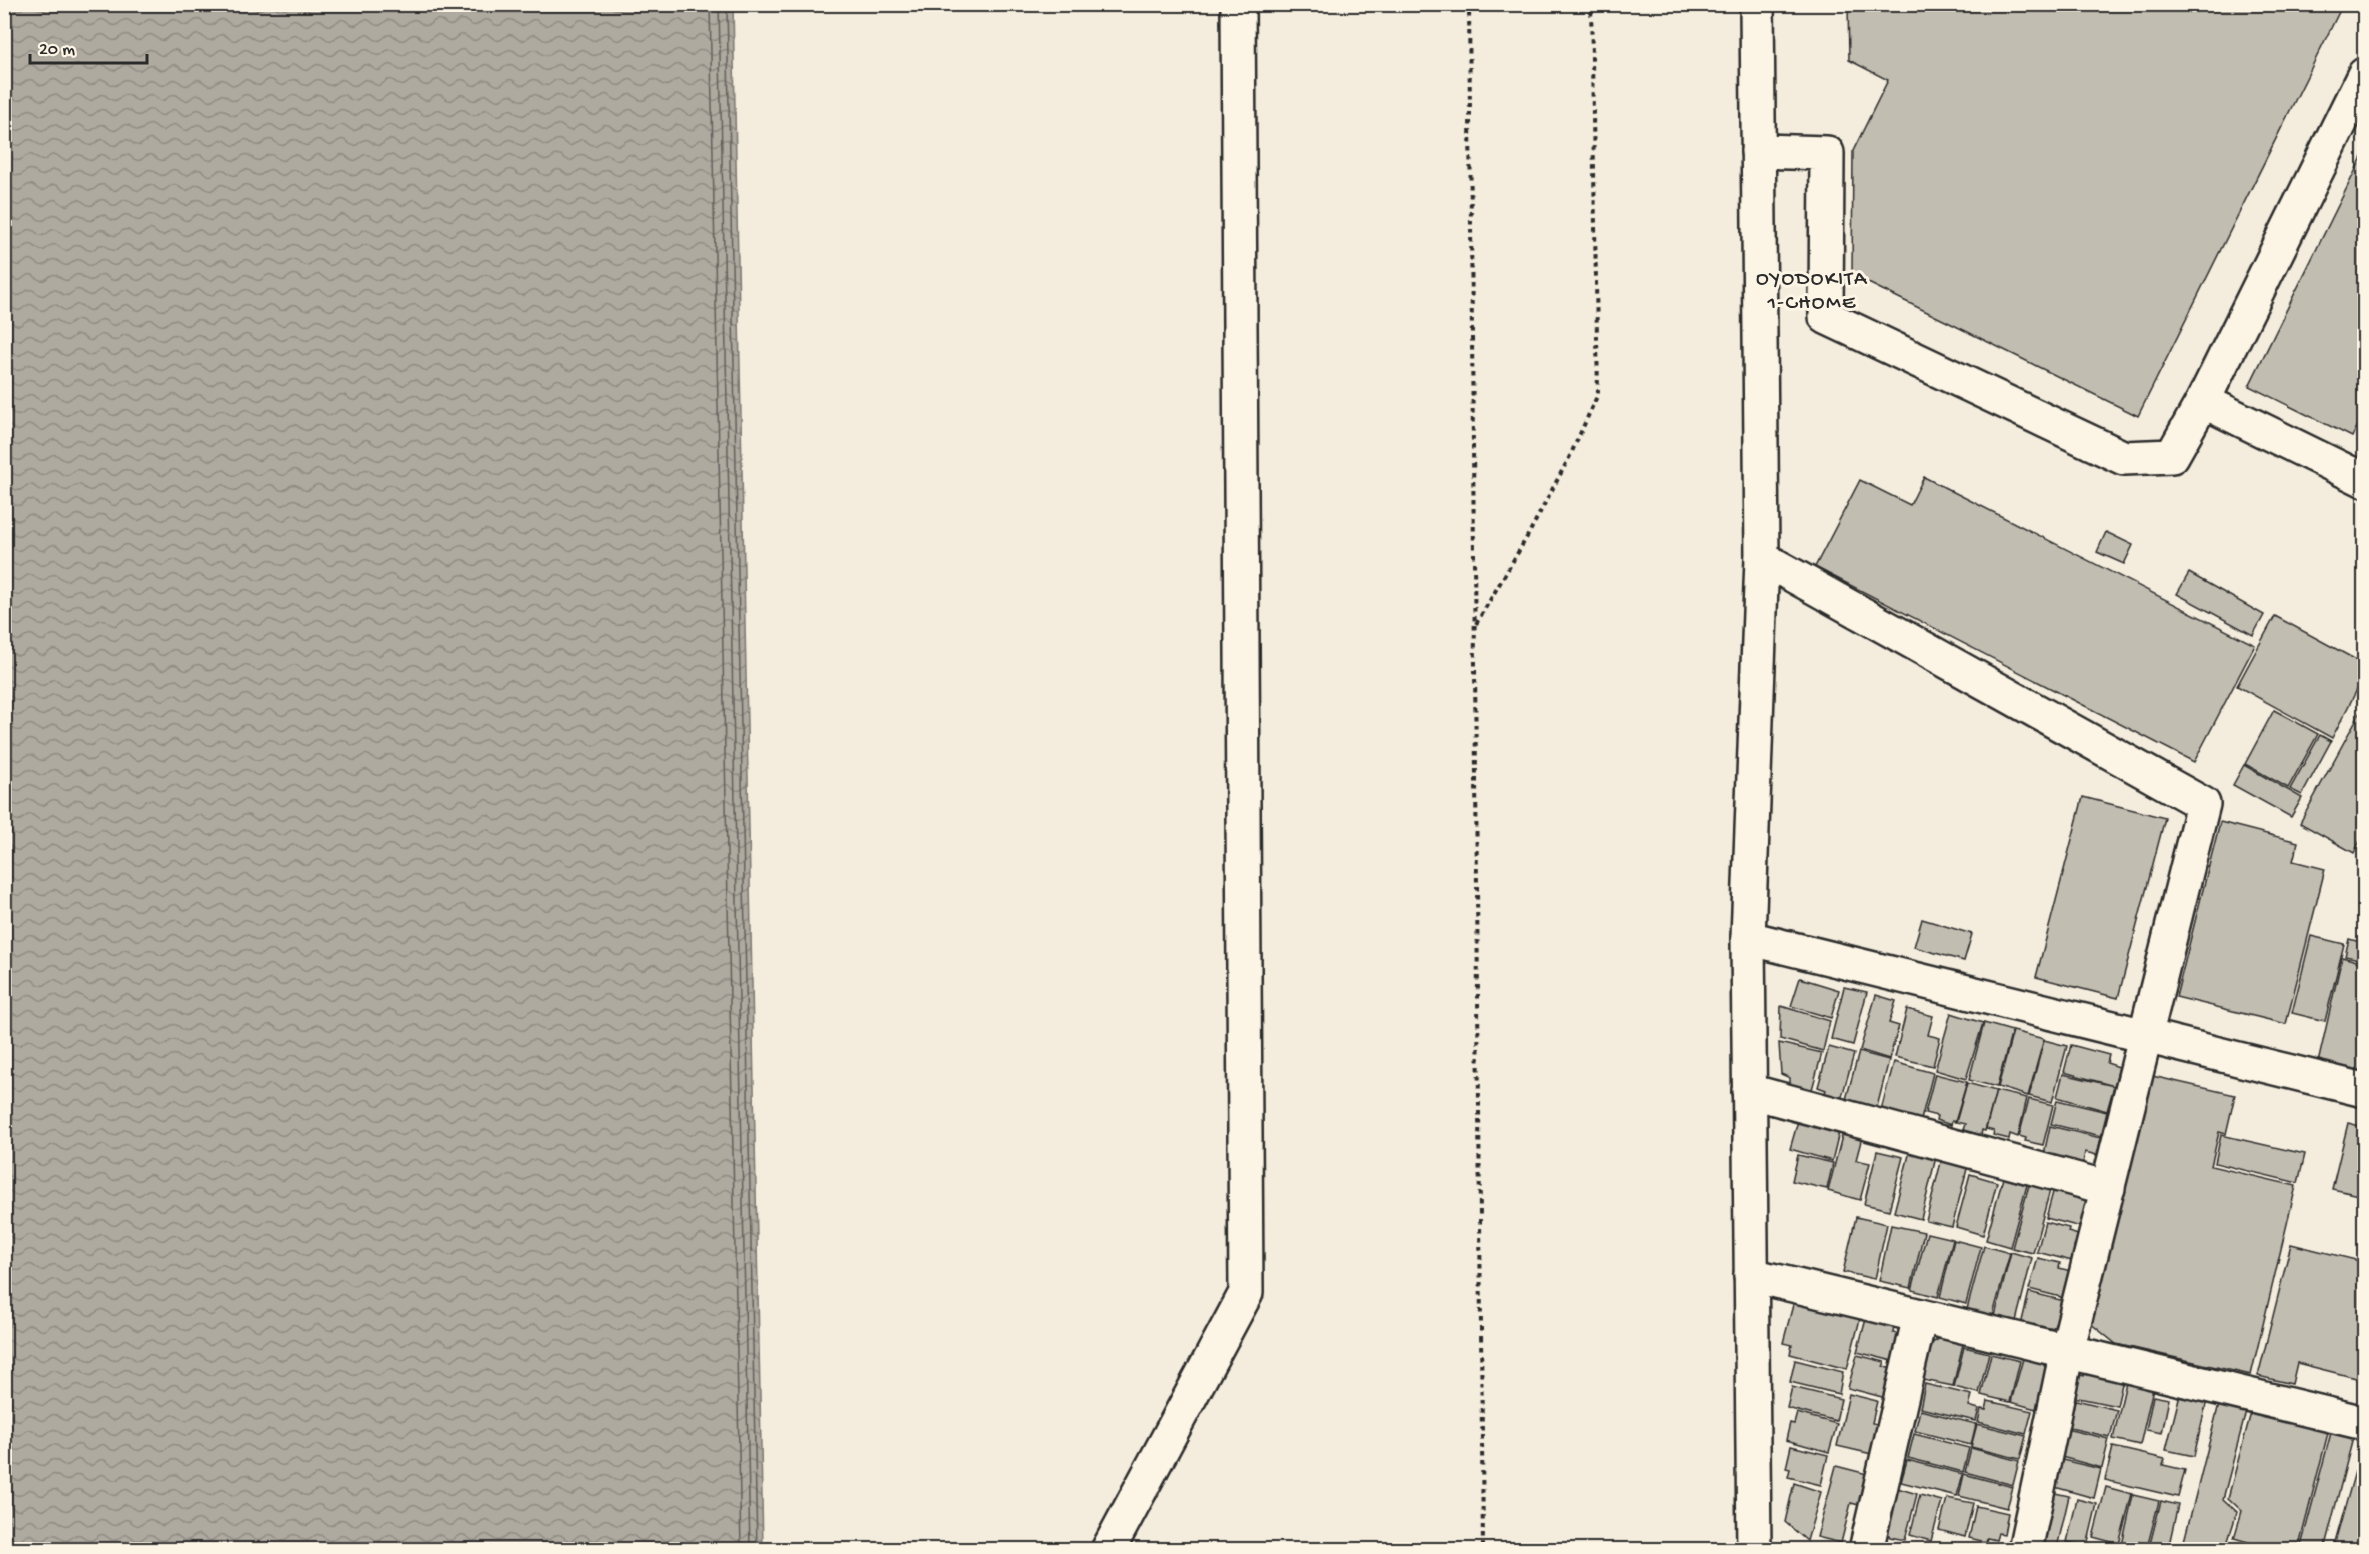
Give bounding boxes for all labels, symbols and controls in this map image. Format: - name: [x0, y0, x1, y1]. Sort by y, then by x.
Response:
- scale bar: [30, 27, 147, 65]
- text: 20 m: [39, 40, 75, 61]
- district label: OYODOKITA 1-CHOME: [1756, 268, 1868, 317]

